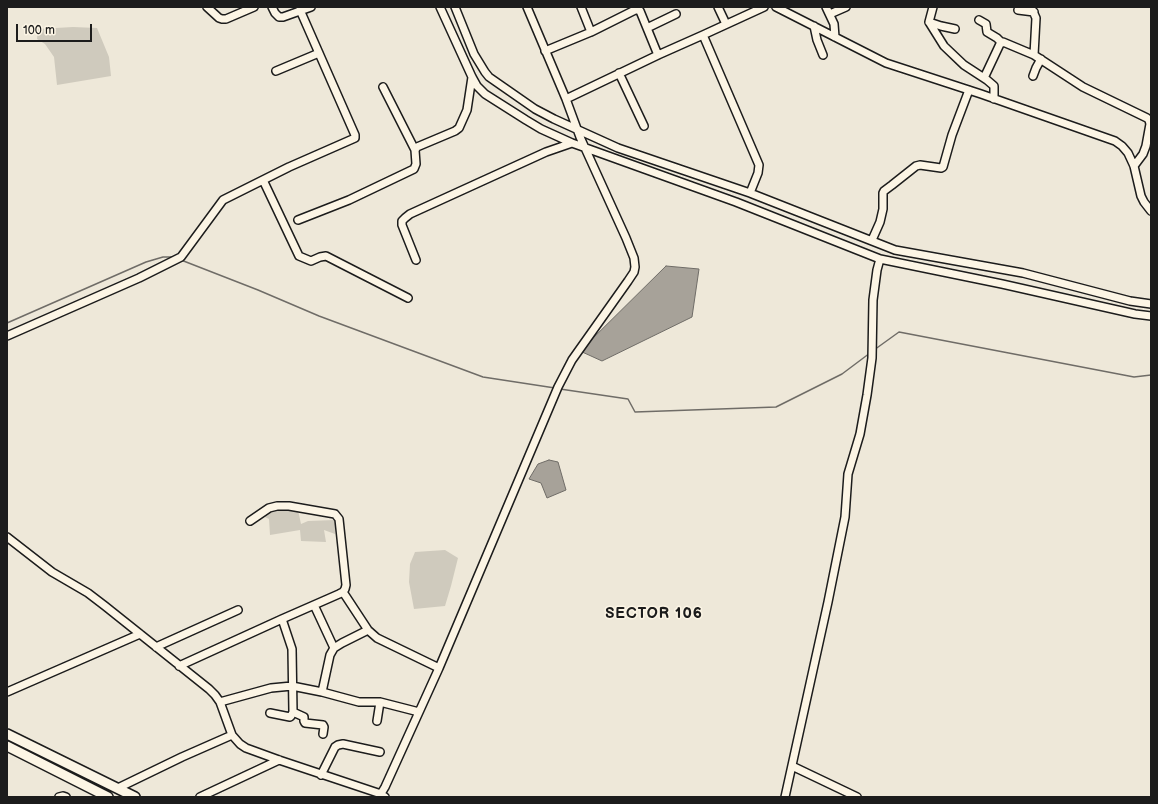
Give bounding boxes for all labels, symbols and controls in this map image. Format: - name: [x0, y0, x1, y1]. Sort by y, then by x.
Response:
- scale bar: [18, 16, 94, 42]
- text: 100 m: [23, 23, 55, 38]
- district label: SECTOR 106: [605, 605, 703, 623]

